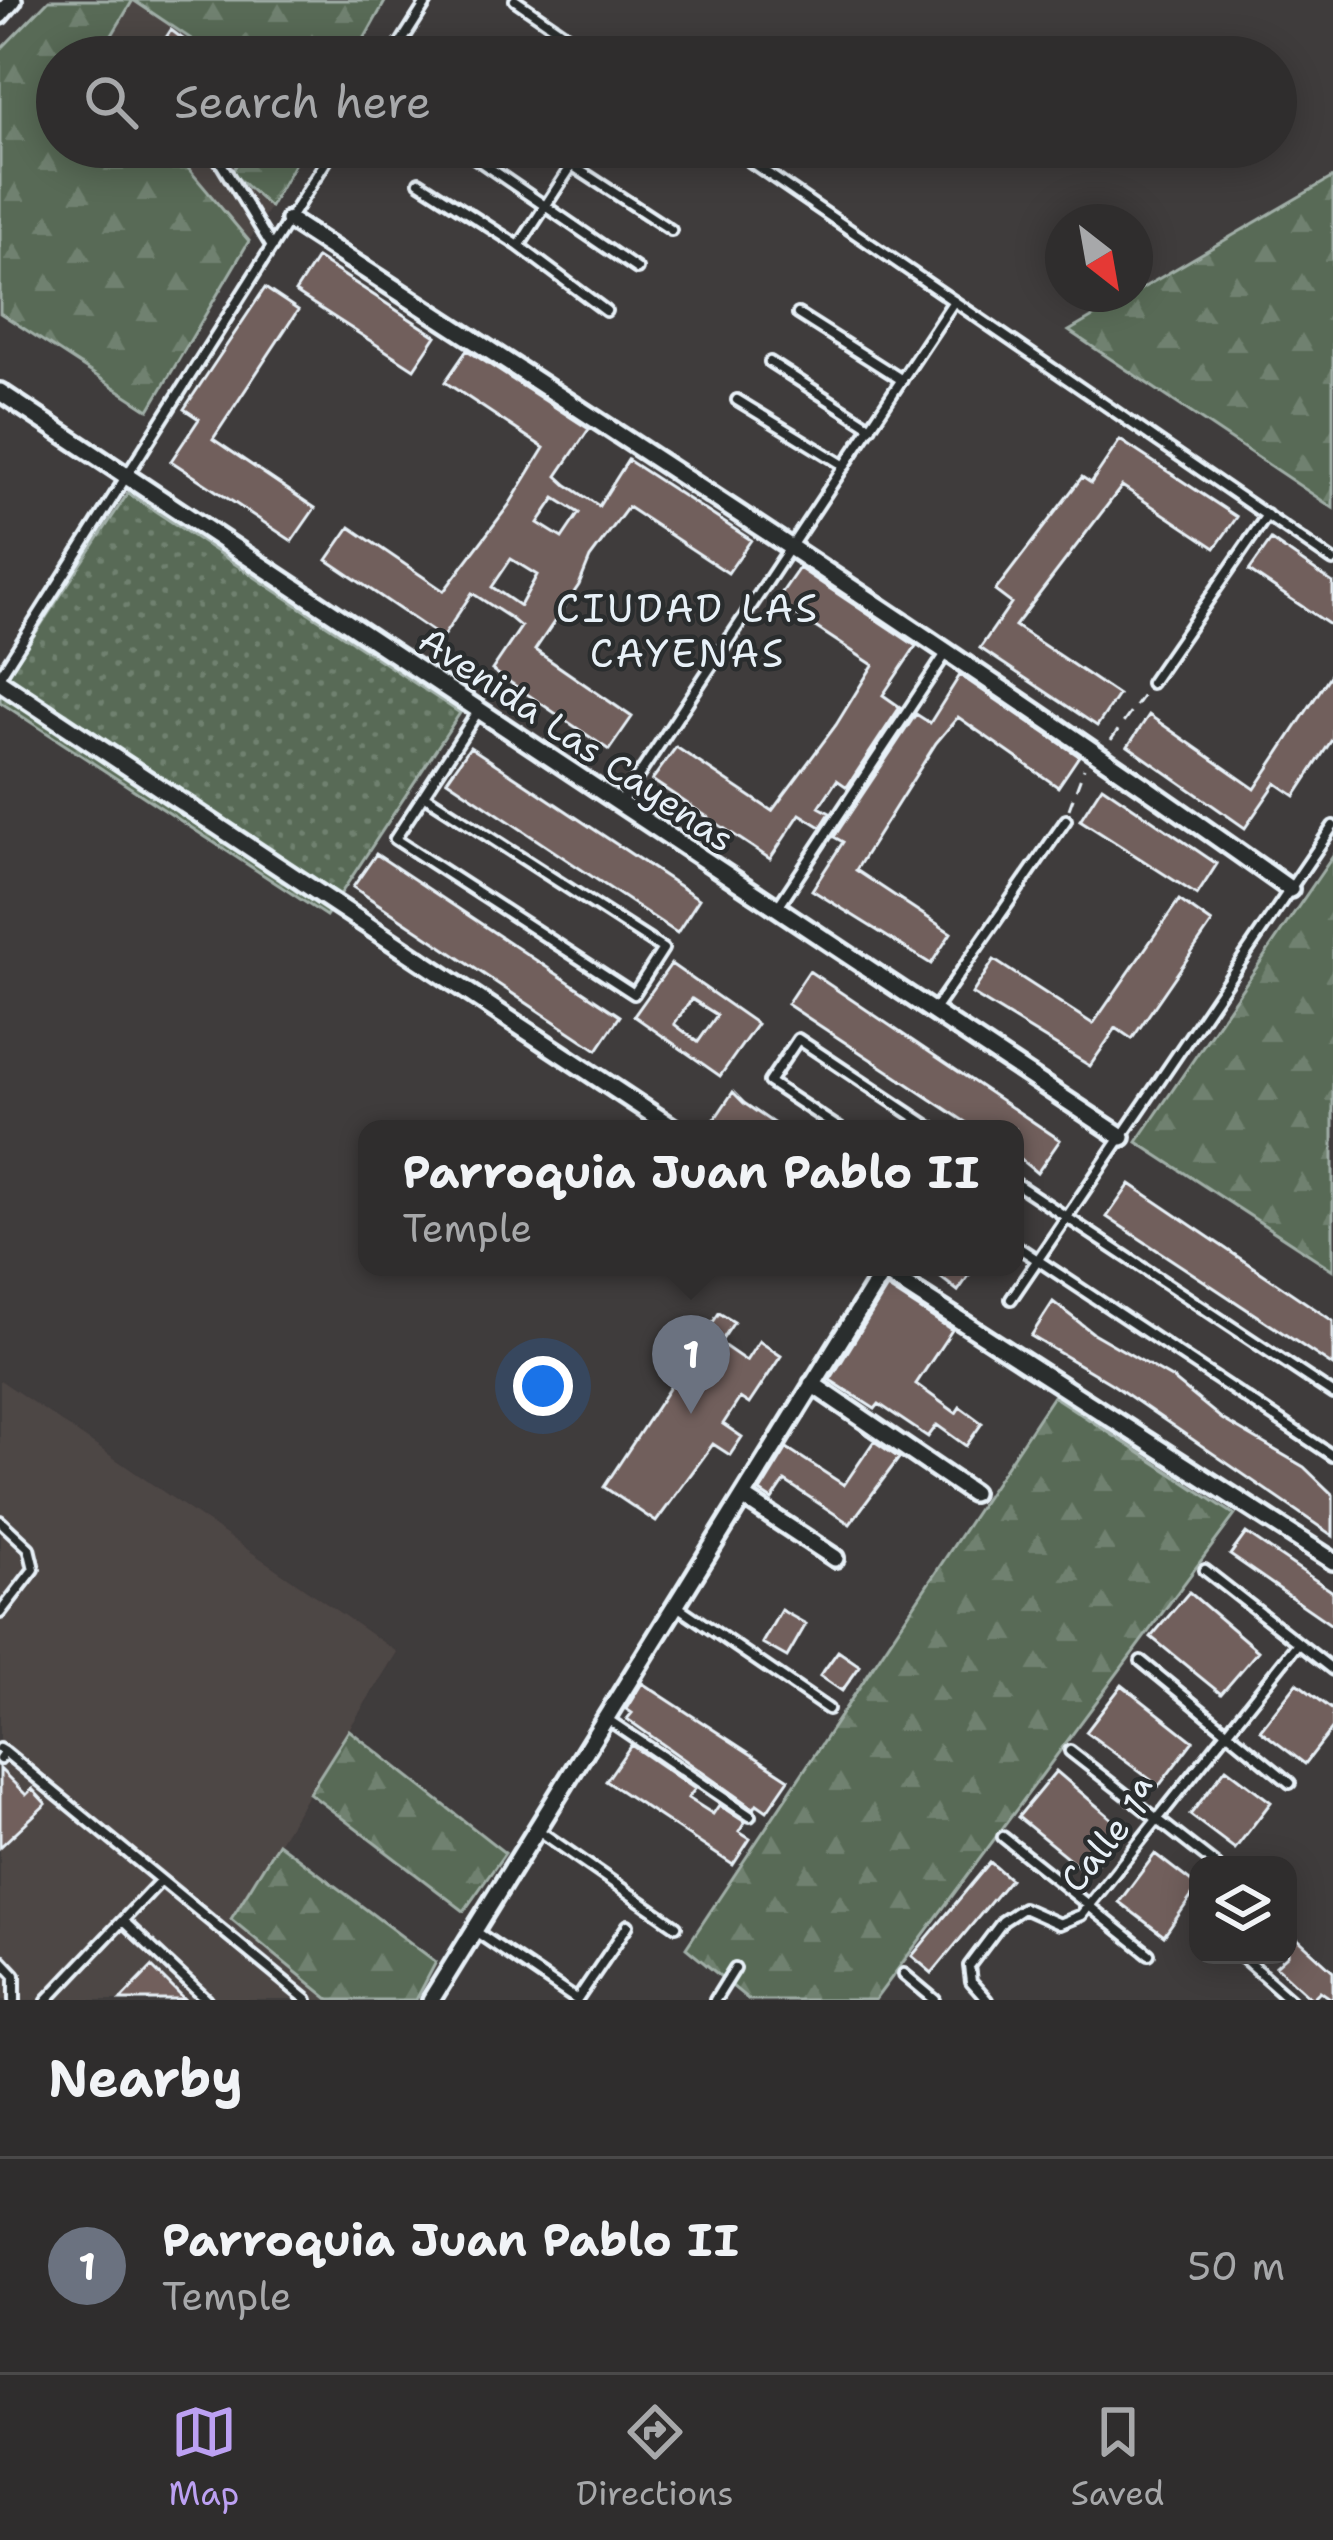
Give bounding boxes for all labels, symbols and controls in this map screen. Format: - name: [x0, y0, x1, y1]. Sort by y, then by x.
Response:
- search box: [36, 36, 1297, 168]
- icon: search: [78, 69, 144, 135]
- text: Search here: [174, 72, 431, 132]
- north arrow: [1045, 204, 1153, 312]
- district label: CIUDAD LAS CAYENAS: [556, 582, 820, 679]
- street label: Avenida Las Cayenas: [409, 615, 744, 863]
- popup: [358, 1120, 1024, 1276]
- text: Parroquia Juan Pablo II: [403, 1142, 979, 1202]
- text: Temple: [403, 1202, 532, 1254]
- pin: 1: [652, 1315, 730, 1414]
- your location: [513, 1356, 573, 1416]
- street label: Calle 1ª: [1049, 1768, 1171, 1903]
- map controls: [1189, 1856, 1297, 1964]
- button: layers: [1189, 1856, 1297, 1964]
- text: Nearby: [48, 2044, 243, 2112]
- text: Parroquia Juan Pablo II: [162, 2210, 739, 2270]
- text: 1: [78, 2240, 96, 2292]
- text: 50 m: [1187, 2240, 1285, 2292]
- text: Temple: [162, 2270, 292, 2322]
- tab: Map: [169, 2399, 239, 2516]
- tab: Directions: [576, 2399, 734, 2516]
- tab: Saved: [1071, 2399, 1164, 2516]

